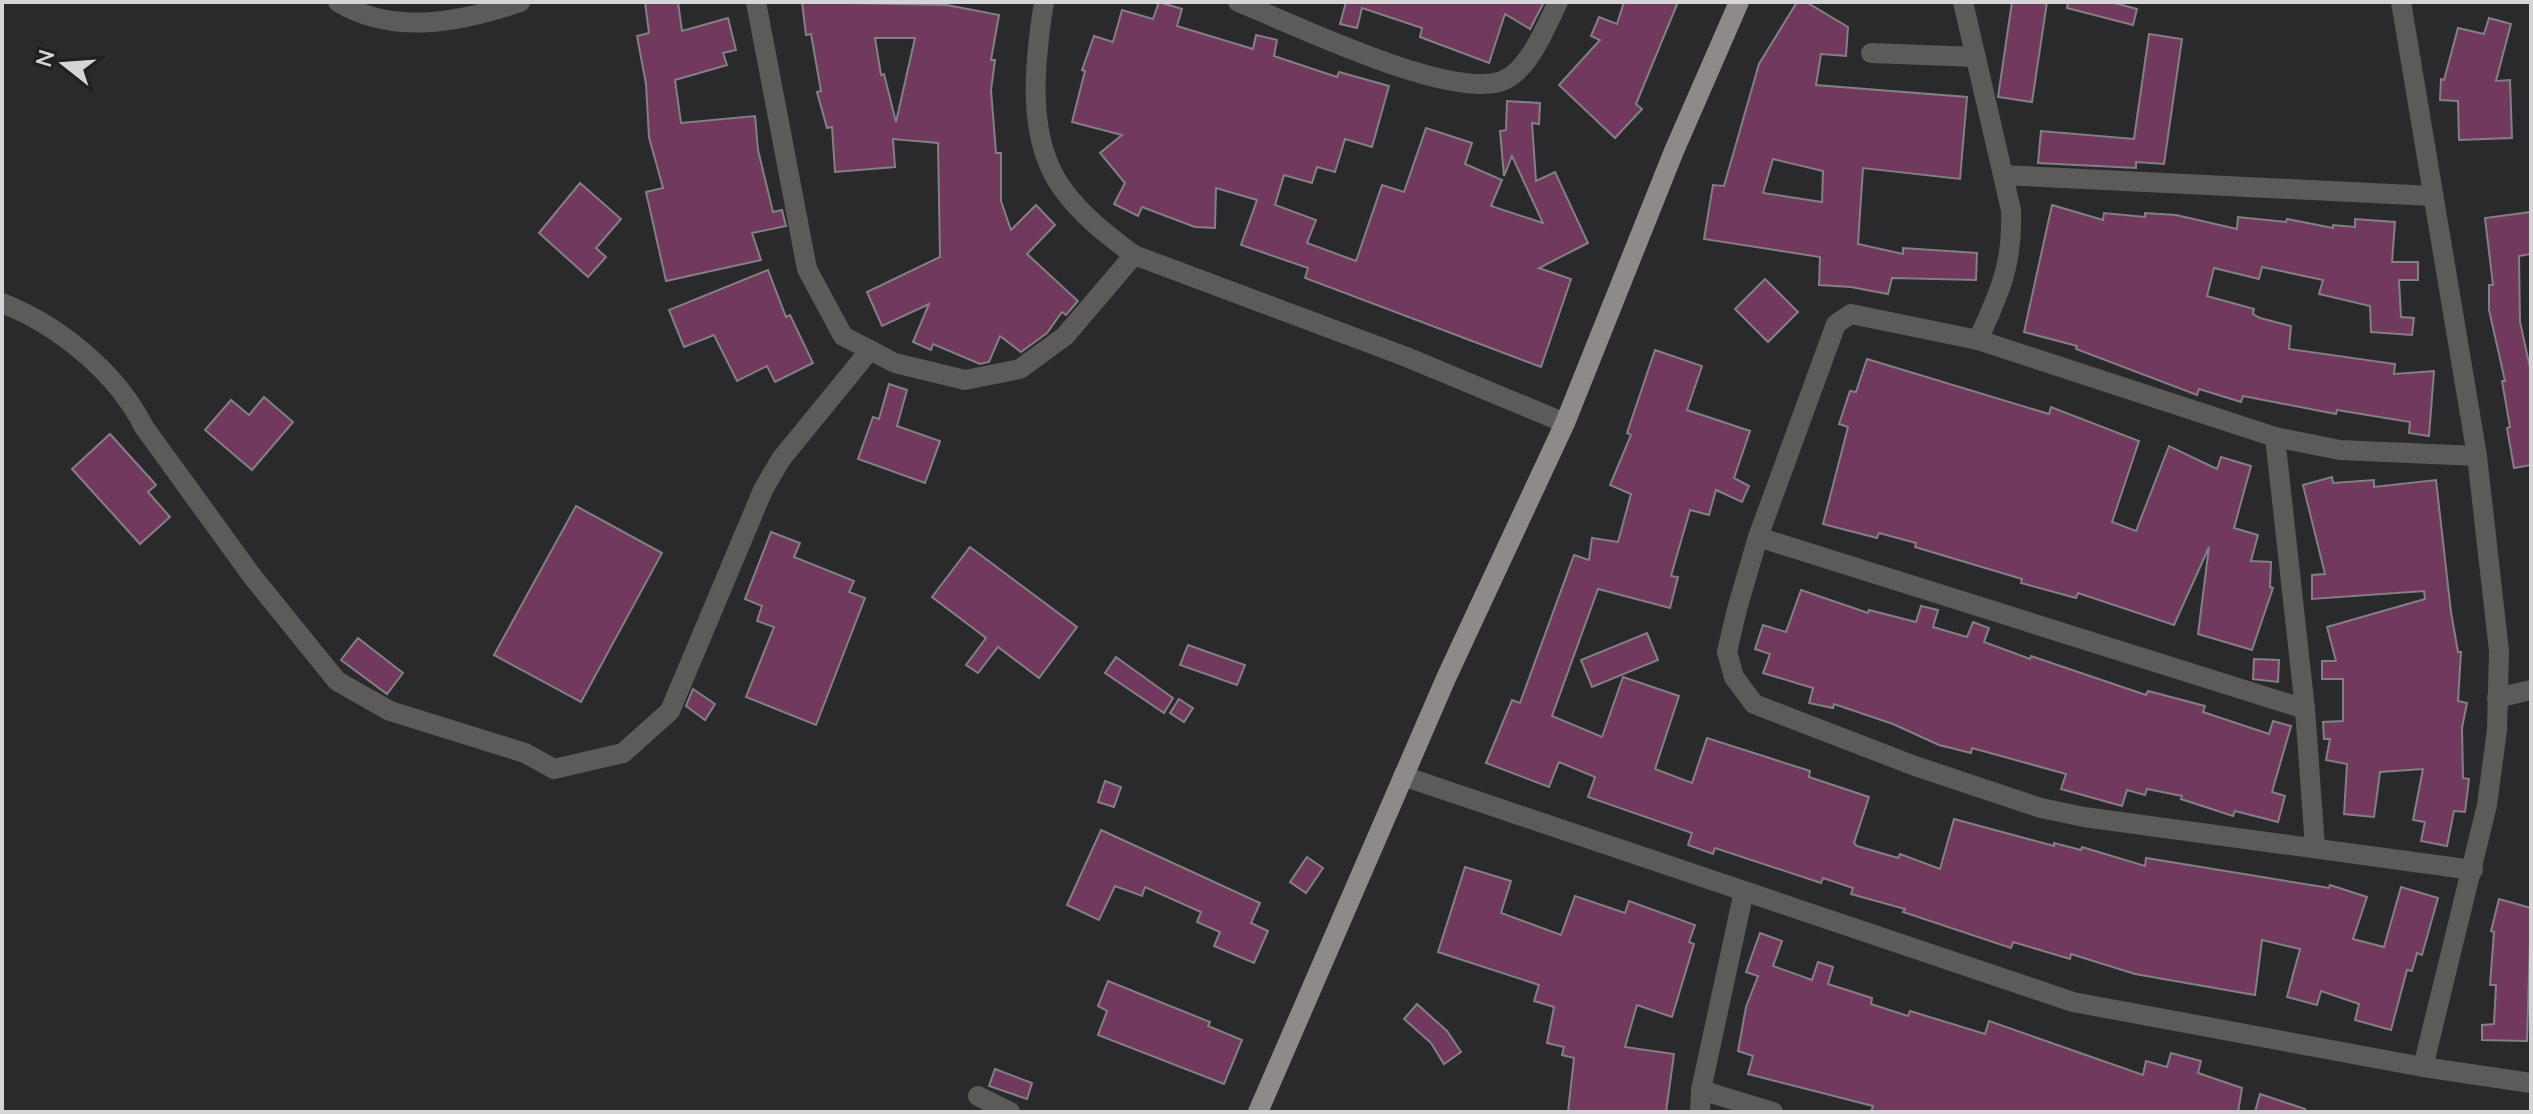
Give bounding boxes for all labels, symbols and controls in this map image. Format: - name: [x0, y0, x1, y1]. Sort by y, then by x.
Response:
- north arrow: [24, 24, 104, 104]
- text: N: [29, 46, 61, 70]

